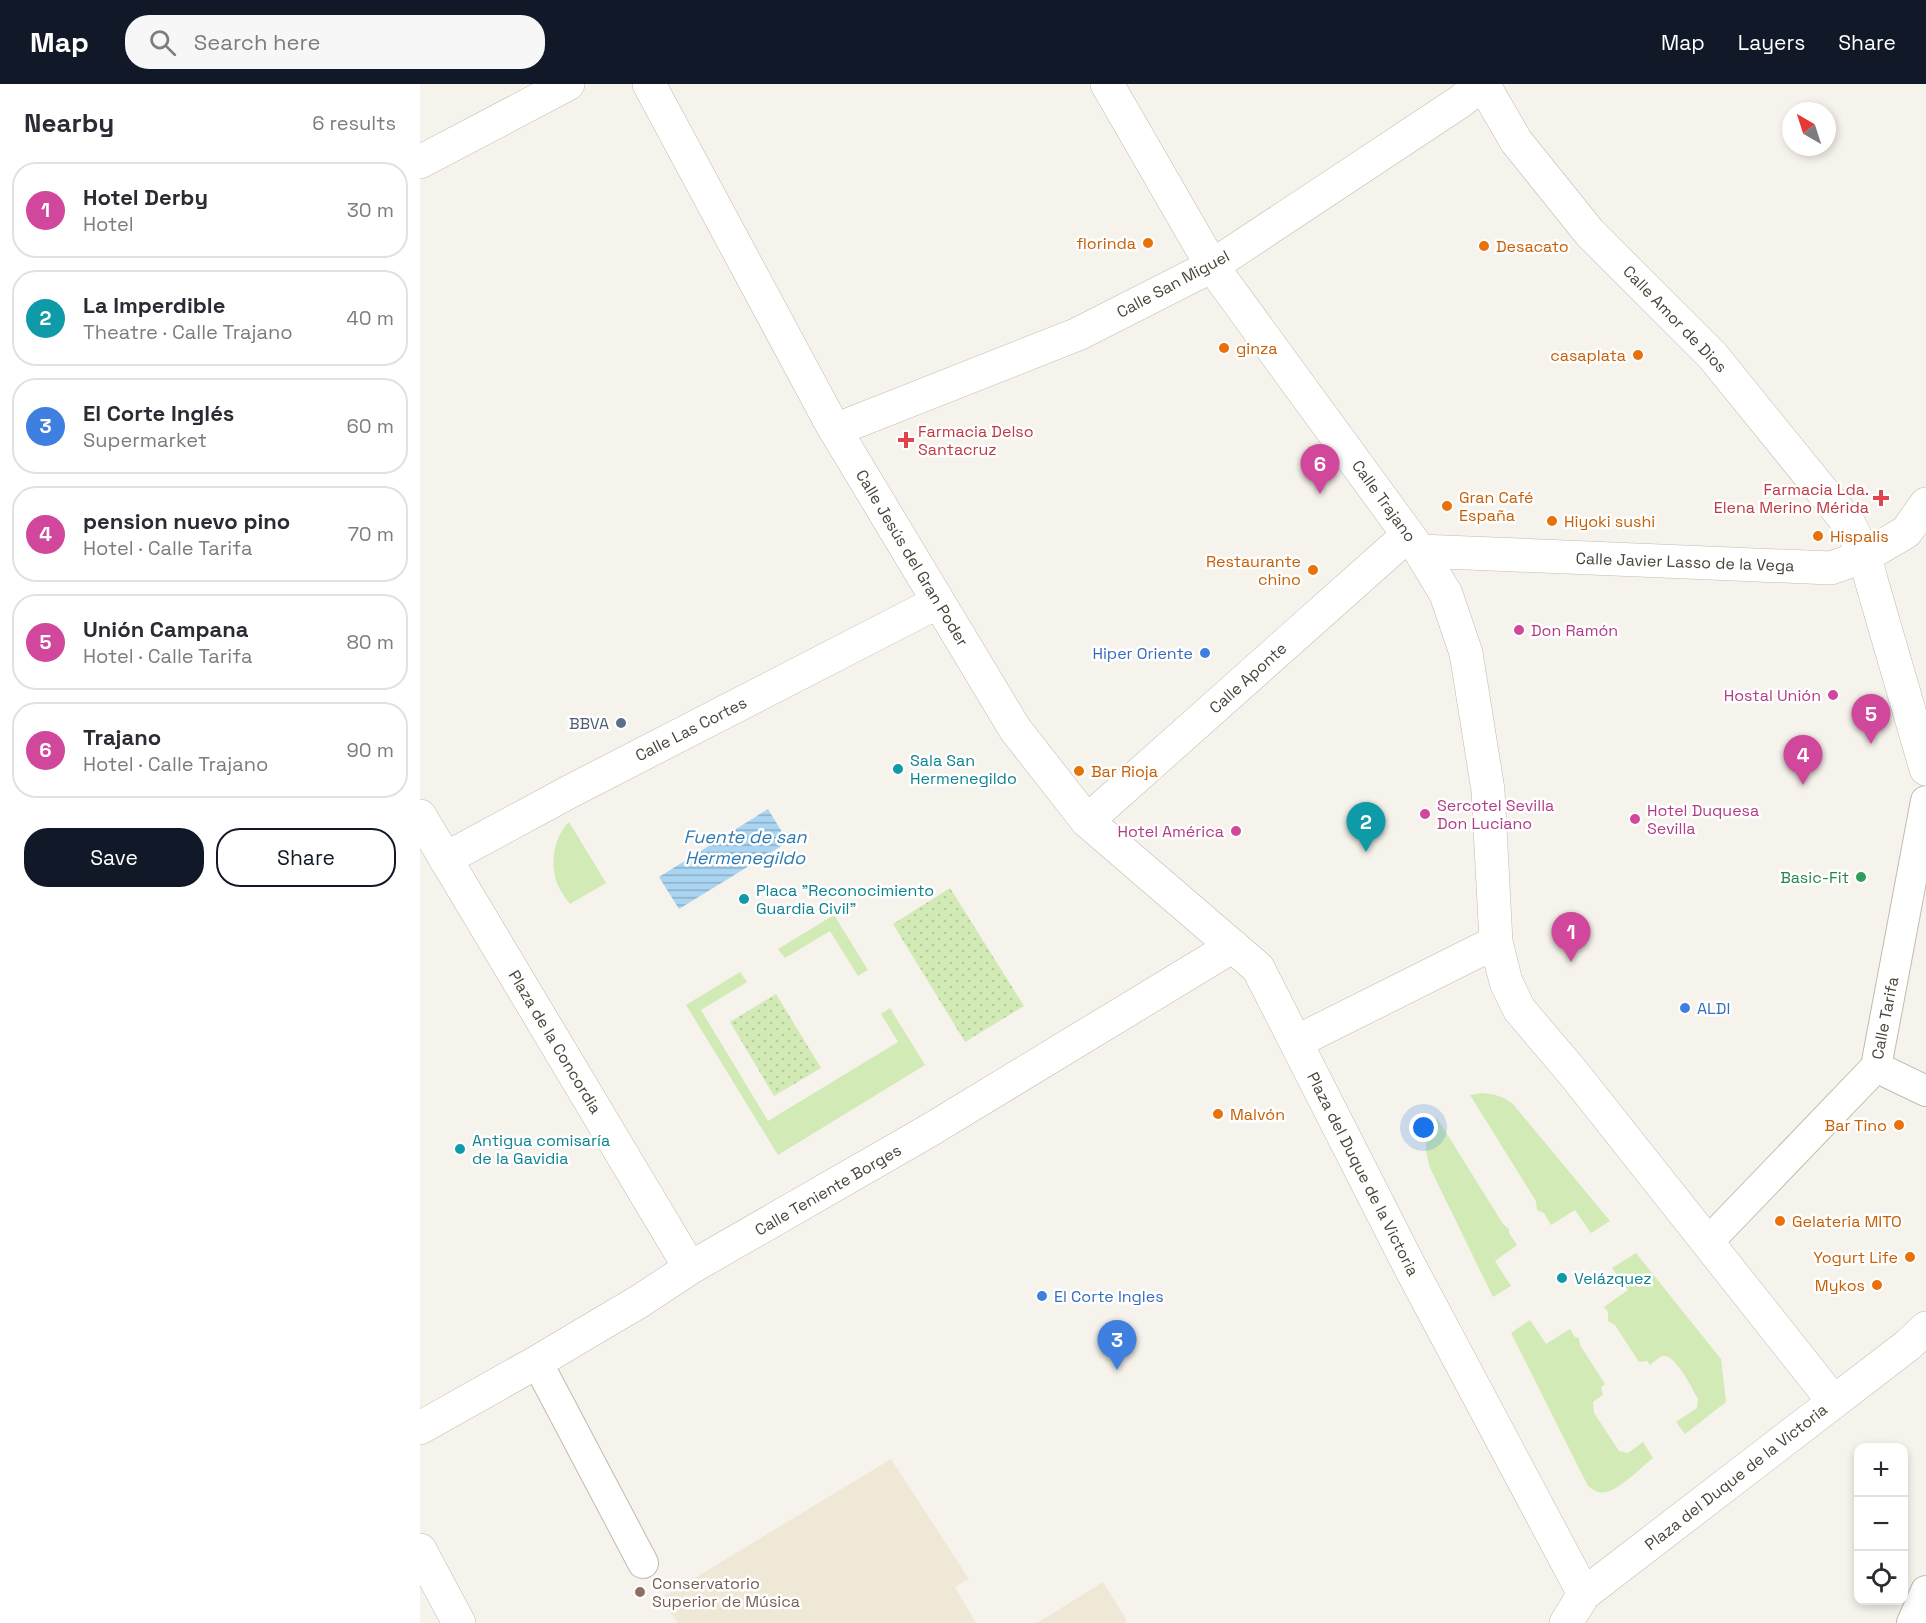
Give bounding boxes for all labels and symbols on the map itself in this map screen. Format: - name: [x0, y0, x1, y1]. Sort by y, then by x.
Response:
- north arrow: [1782, 102, 1836, 156]
- place label: florinda: [1076, 233, 1136, 254]
- marker: florinda: [1141, 236, 1155, 250]
- place label: Desacato: [1496, 236, 1569, 257]
- marker: Desacato: [1477, 239, 1491, 253]
- street label: Calle San Miguel: [1113, 245, 1233, 323]
- street label: Calle Amor de Dios: [1618, 261, 1732, 377]
- place label: ginza: [1236, 338, 1278, 359]
- marker: ginza: [1217, 341, 1231, 355]
- place label: casaplata: [1550, 345, 1626, 366]
- marker: casaplata: [1631, 348, 1645, 362]
- place label: Farmacia Delso Santacruz: [918, 421, 1034, 460]
- marker: Farmacia Delso Santacruz: [899, 433, 913, 447]
- pin: 6: [1300, 444, 1340, 494]
- street label: Calle Trajano: [1347, 456, 1421, 546]
- street label: Calle Jesús del Gran Poder: [851, 466, 973, 650]
- place label: Farmacia Lda. Elena Merino Mérida: [1714, 479, 1869, 518]
- place label: Gran Café España: [1459, 487, 1534, 526]
- marker: Farmacia Lda. Elena Merino Mérida: [1874, 491, 1888, 505]
- marker: Gran Café España: [1440, 499, 1454, 513]
- place label: Hiyoki sushi: [1564, 511, 1655, 532]
- marker: Hiyoki sushi: [1545, 514, 1559, 528]
- place label: Hispalis: [1830, 526, 1889, 547]
- marker: Hispalis: [1811, 529, 1825, 543]
- street label: Calle Javier Lasso de la Vega: [1575, 548, 1795, 576]
- place label: Restaurante chino: [1206, 551, 1301, 590]
- marker: Restaurante chino: [1306, 563, 1320, 577]
- place label: Don Ramón: [1531, 620, 1618, 641]
- marker: Don Ramón: [1512, 623, 1526, 637]
- street label: Calle Aponte: [1205, 638, 1291, 718]
- place label: Hiper Oriente: [1092, 643, 1193, 664]
- marker: Hiper Oriente: [1198, 646, 1212, 660]
- place label: Hostal Unión: [1724, 685, 1821, 706]
- marker: Hostal Unión: [1826, 688, 1840, 702]
- street label: Calle Las Cortes: [632, 692, 750, 766]
- pin: 5: [1852, 694, 1890, 744]
- place label: BBVA: [569, 713, 609, 734]
- marker: BBVA: [614, 716, 628, 730]
- pin: 4: [1784, 736, 1822, 785]
- place label: Sala San Hermenegildo: [910, 750, 1017, 789]
- place label: Bar Rioja: [1091, 761, 1158, 782]
- marker: Sala San Hermenegildo: [891, 762, 905, 776]
- marker: Bar Rioja: [1072, 764, 1086, 778]
- place label: Sercotel Sevilla Don Luciano: [1437, 795, 1554, 834]
- place label: Hotel Duquesa Sevilla: [1647, 800, 1759, 839]
- pin: 2: [1346, 802, 1386, 852]
- marker: Sercotel Sevilla Don Luciano: [1418, 807, 1432, 821]
- marker: Hotel Duquesa Sevilla: [1628, 812, 1642, 826]
- place label: Hotel América: [1118, 821, 1224, 842]
- marker: Hotel América: [1229, 824, 1243, 838]
- water label: Fuente de san Hermenegildo: [683, 825, 808, 869]
- place label: Basic-Fit: [1780, 867, 1849, 888]
- marker: Basic-Fit: [1854, 870, 1868, 884]
- place label: Placa "Reconocimiento Guardia Civil": [756, 880, 934, 919]
- marker: Placa "Reconocimiento Guardia Civil": [737, 892, 751, 906]
- pin: 1: [1552, 912, 1590, 962]
- street label: Plaza de la Concordia: [504, 966, 606, 1118]
- street label: Calle Tarifa: [1867, 975, 1903, 1061]
- place label: ALDI: [1697, 998, 1730, 1019]
- marker: ALDI: [1678, 1001, 1692, 1015]
- street label: Plaza del Duque de la Victoria: [1302, 1068, 1424, 1280]
- place label: Malvón: [1230, 1104, 1285, 1125]
- marker: Malvón: [1211, 1107, 1225, 1121]
- your location: [1409, 1113, 1438, 1142]
- place label: Bar Tino: [1825, 1115, 1887, 1136]
- marker: Bar Tino: [1892, 1118, 1906, 1132]
- place label: Antigua comisaría de la Gavidia: [472, 1130, 610, 1169]
- street label: Calle Teniente Borges: [751, 1140, 905, 1240]
- marker: Antigua comisaría de la Gavidia: [453, 1142, 467, 1156]
- place label: Gelateria MITO: [1792, 1211, 1902, 1232]
- marker: Gelateria MITO: [1773, 1214, 1787, 1228]
- place label: Yogurt Life: [1813, 1247, 1898, 1268]
- marker: Yogurt Life: [1903, 1250, 1917, 1264]
- place label: Velázquez: [1574, 1268, 1652, 1289]
- marker: Velázquez: [1555, 1271, 1569, 1285]
- place label: Mykos: [1815, 1275, 1865, 1296]
- marker: Mykos: [1870, 1278, 1884, 1292]
- place label: El Corte Ingles: [1054, 1286, 1164, 1307]
- marker: El Corte Ingles: [1035, 1289, 1049, 1303]
- pin: 3: [1098, 1320, 1136, 1370]
- street label: Plaza del Duque de la Victoria: [1640, 1399, 1832, 1555]
- place label: Conservatorio Superior de Música: [652, 1573, 800, 1612]
- marker: Conservatorio Superior de Música: [633, 1585, 647, 1599]

